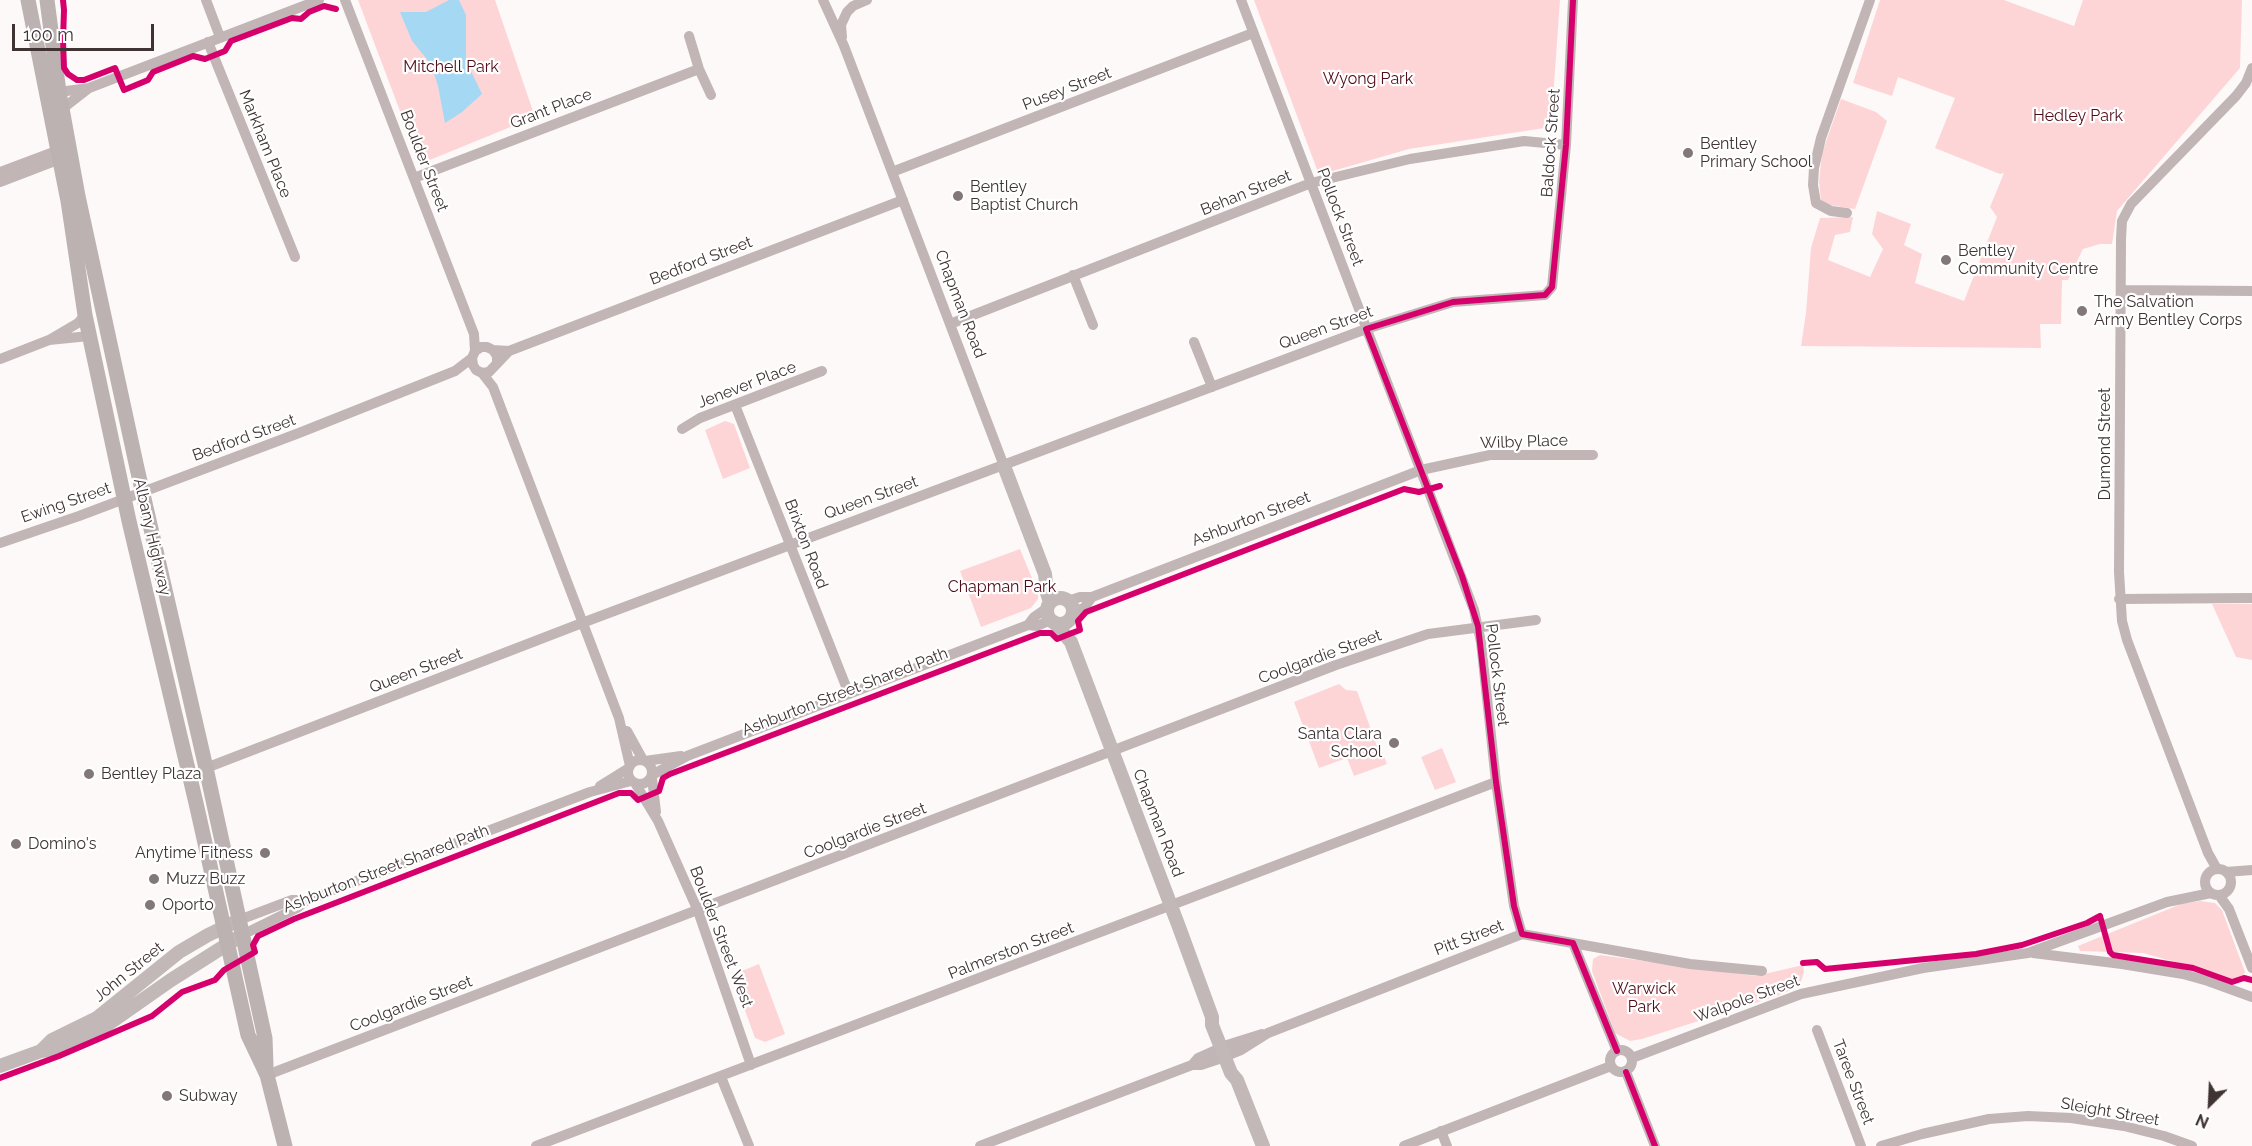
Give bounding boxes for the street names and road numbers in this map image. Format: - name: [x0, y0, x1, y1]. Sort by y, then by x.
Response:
- street label: Pusey Street: [1020, 63, 1114, 115]
- street label: Grant Place: [508, 85, 594, 133]
- street label: Markham Place: [235, 87, 295, 201]
- street label: Baldock Street: [1538, 88, 1564, 198]
- street label: Boulder Street: [396, 107, 452, 215]
- street label: Pollock Street: [1313, 165, 1367, 269]
- street label: Behan Street: [1198, 166, 1294, 220]
- street label: Bedford Street: [647, 233, 755, 289]
- street label: Chapman Road: [931, 247, 989, 361]
- street label: Queen Street: [1277, 302, 1375, 354]
- street label: Jenever Place: [695, 357, 799, 413]
- street label: Dumond Street: [2095, 388, 2115, 500]
- street label: Bedford Street: [190, 410, 298, 466]
- street label: Wilby Place: [1480, 431, 1568, 453]
- street label: Queen Street: [822, 472, 920, 524]
- street label: Albany Highway: [129, 476, 175, 598]
- street label: Ewing Street: [19, 479, 113, 527]
- street label: Ashburton Street: [1189, 488, 1313, 550]
- street label: Brixton Road: [780, 497, 832, 591]
- street label: Pollock Street: [1481, 623, 1513, 727]
- street label: Coolgardie Street: [1256, 626, 1384, 688]
- street label: Queen Street: [367, 644, 465, 698]
- street label: Ashburton Street Shared Path: [739, 644, 951, 740]
- street label: Chapman Road: [1129, 766, 1187, 880]
- street label: Coolgardie Street: [801, 799, 929, 863]
- street label: Ashburton Street Shared Path: [280, 821, 492, 917]
- street label: Boulder Street West: [685, 864, 757, 1010]
- street label: Pitt Street: [1432, 916, 1506, 960]
- street label: Palmerston Street: [946, 918, 1076, 984]
- street label: John Street: [90, 938, 168, 1006]
- street label: Walpole Street: [1692, 971, 1802, 1027]
- street label: Coolgardie Street: [347, 972, 475, 1036]
- street label: Taree Street: [1828, 1037, 1878, 1127]
- street label: Sleight Street: [2059, 1094, 2161, 1130]

